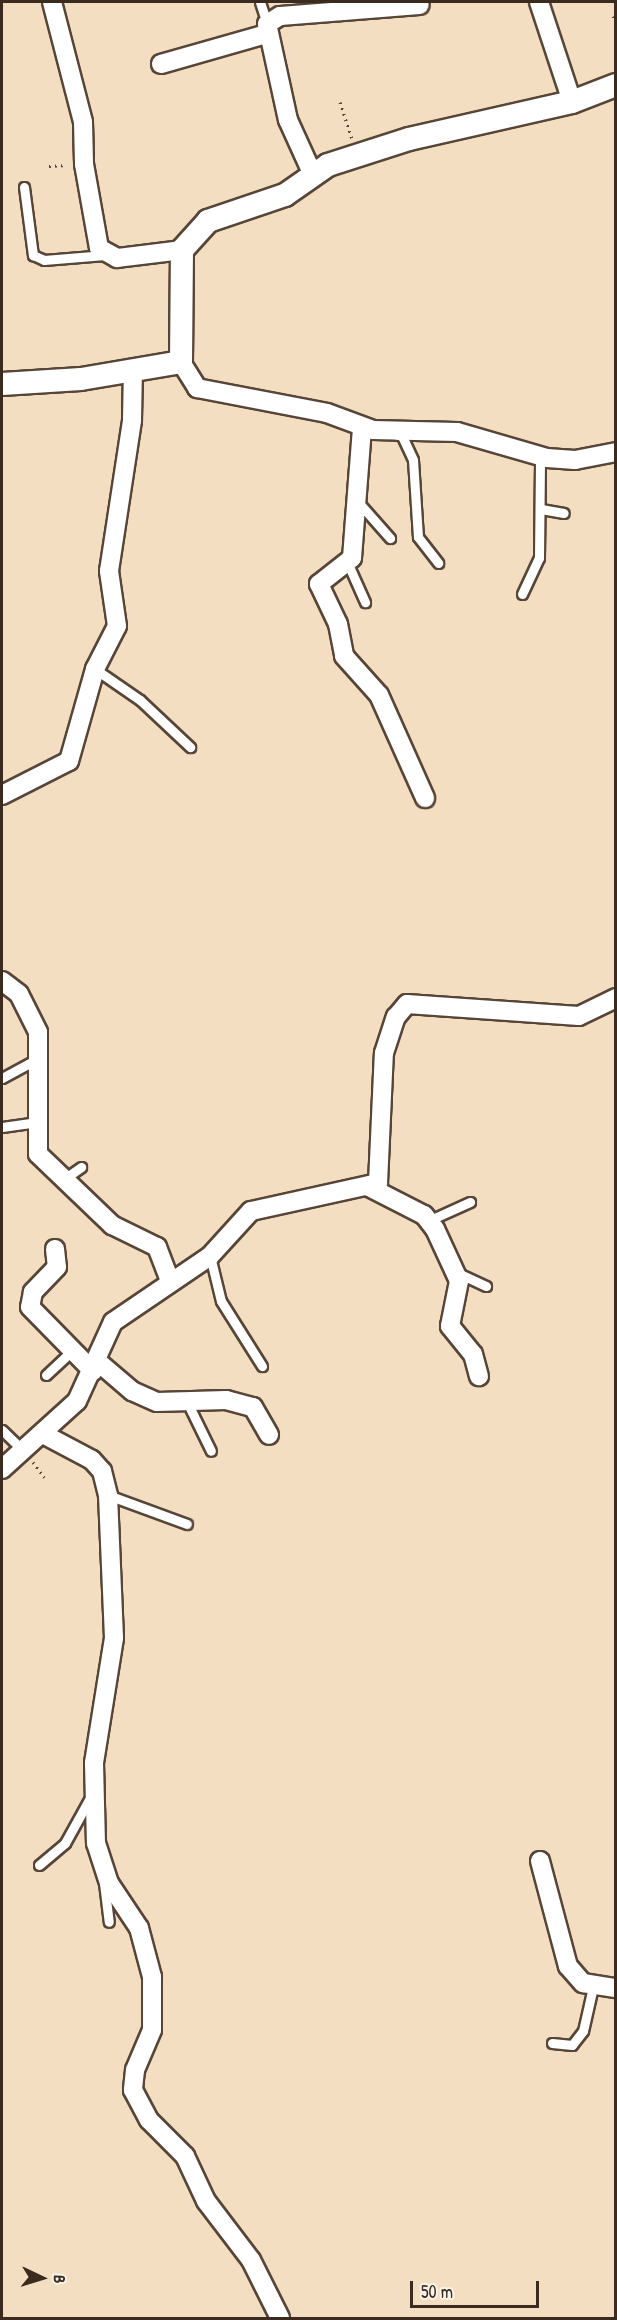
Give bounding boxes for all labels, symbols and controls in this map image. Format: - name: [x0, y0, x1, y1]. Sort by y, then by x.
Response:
- north arrow: [12, 2248, 72, 2308]
- scale bar: [413, 2269, 542, 2307]
- text: B: [49, 2274, 71, 2284]
- text: 50 m: [421, 2279, 453, 2304]

